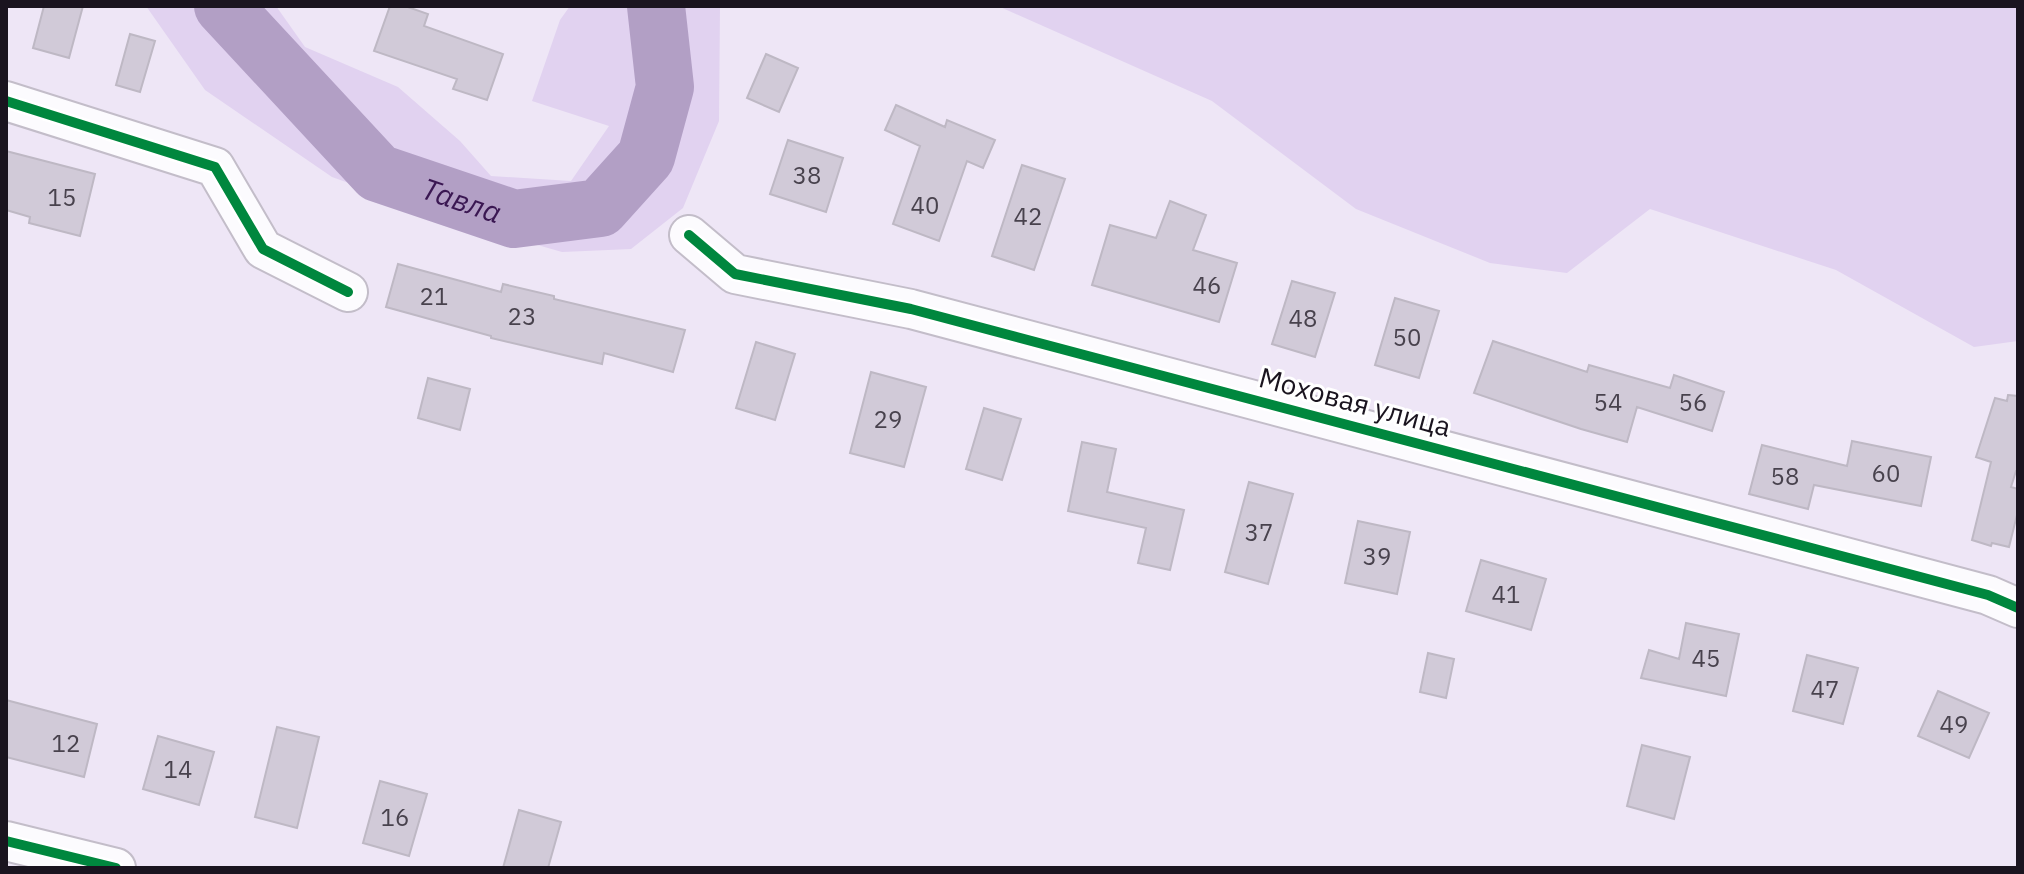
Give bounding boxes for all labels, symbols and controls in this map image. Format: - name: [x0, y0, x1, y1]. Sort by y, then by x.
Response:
- house number: 38: [793, 159, 821, 191]
- water label: Тавла: [417, 168, 507, 231]
- house number: 15: [48, 181, 76, 213]
- house number: 40: [911, 189, 939, 221]
- house number: 42: [1014, 200, 1042, 232]
- house number: 46: [1193, 269, 1221, 301]
- house number: 21: [420, 280, 448, 312]
- house number: 23: [508, 300, 536, 332]
- house number: 48: [1289, 302, 1317, 334]
- house number: 50: [1393, 321, 1421, 353]
- street label: Моховая улица: [1255, 358, 1455, 445]
- house number: 54: [1594, 386, 1622, 418]
- house number: 56: [1679, 386, 1707, 418]
- house number: 29: [874, 403, 902, 435]
- house number: 60: [1872, 457, 1900, 489]
- house number: 58: [1771, 460, 1799, 492]
- house number: 37: [1245, 516, 1273, 548]
- house number: 39: [1363, 540, 1391, 572]
- house number: 41: [1492, 578, 1520, 610]
- house number: 45: [1692, 642, 1720, 674]
- house number: 47: [1811, 673, 1839, 705]
- house number: 49: [1940, 708, 1968, 740]
- house number: 12: [52, 727, 80, 759]
- house number: 14: [164, 753, 192, 785]
- house number: 16: [381, 801, 409, 833]

